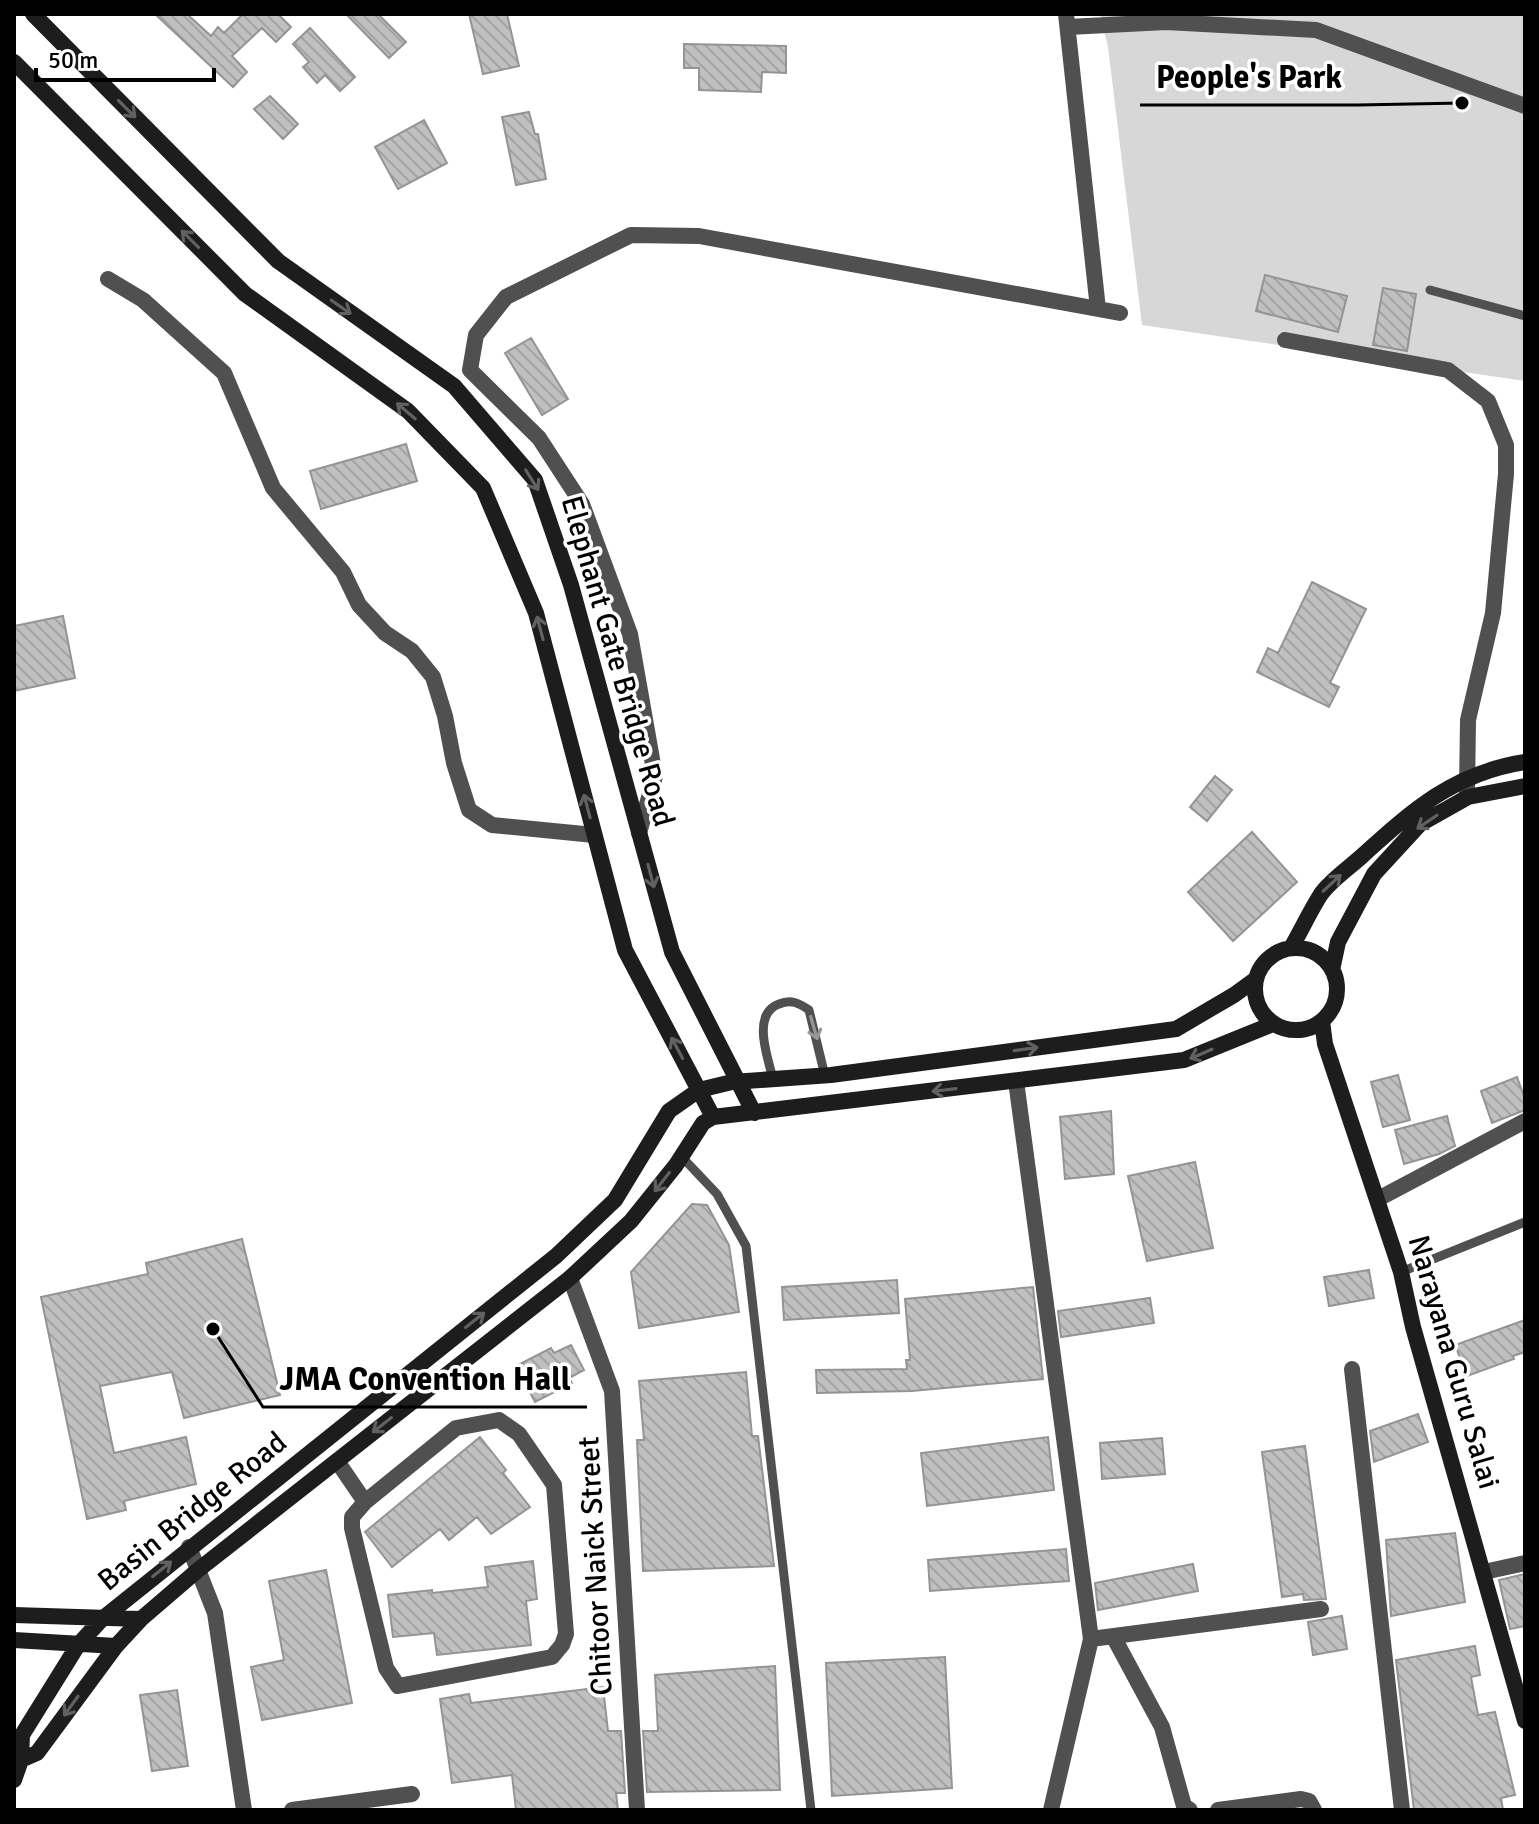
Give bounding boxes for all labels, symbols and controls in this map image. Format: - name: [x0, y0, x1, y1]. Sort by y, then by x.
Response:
- scale bar: [36, 32, 214, 82]
- text: 50 m: [48, 45, 98, 75]
- callout: People's Park: [1140, 49, 1358, 105]
- text: People's Park: [1156, 58, 1342, 97]
- one-way arrow: [117, 99, 136, 118]
- one-way arrow: [181, 230, 200, 249]
- one-way arrow: [330, 299, 352, 315]
- one-way arrow: [397, 402, 417, 420]
- one-way arrow: [524, 468, 540, 491]
- street label: Elephant Gate Bridge Road: [553, 491, 682, 831]
- one-way arrow: [531, 615, 546, 641]
- one-way arrow: [578, 794, 593, 820]
- one-way arrow: [1416, 814, 1439, 830]
- one-way arrow: [644, 862, 659, 888]
- one-way arrow: [1322, 875, 1342, 893]
- one-way arrow: [807, 1014, 822, 1040]
- one-way arrow: [668, 1037, 684, 1061]
- one-way arrow: [1013, 1041, 1038, 1056]
- one-way arrow: [1189, 1047, 1214, 1062]
- one-way arrow: [931, 1083, 958, 1098]
- one-way arrow: [654, 1171, 671, 1192]
- street label: Narayana Guru Salai: [1400, 1231, 1507, 1493]
- one-way arrow: [464, 1312, 485, 1329]
- callout: JMA Convention Hall: [263, 1351, 587, 1407]
- text: JMA Convention Hall: [279, 1360, 571, 1399]
- one-way arrow: [372, 1417, 393, 1434]
- street label: Basin Bridge Road: [90, 1424, 294, 1599]
- street label: Chitoor Naick Street: [570, 1436, 621, 1696]
- one-way arrow: [151, 1560, 172, 1578]
- one-way arrow: [63, 1695, 79, 1717]

